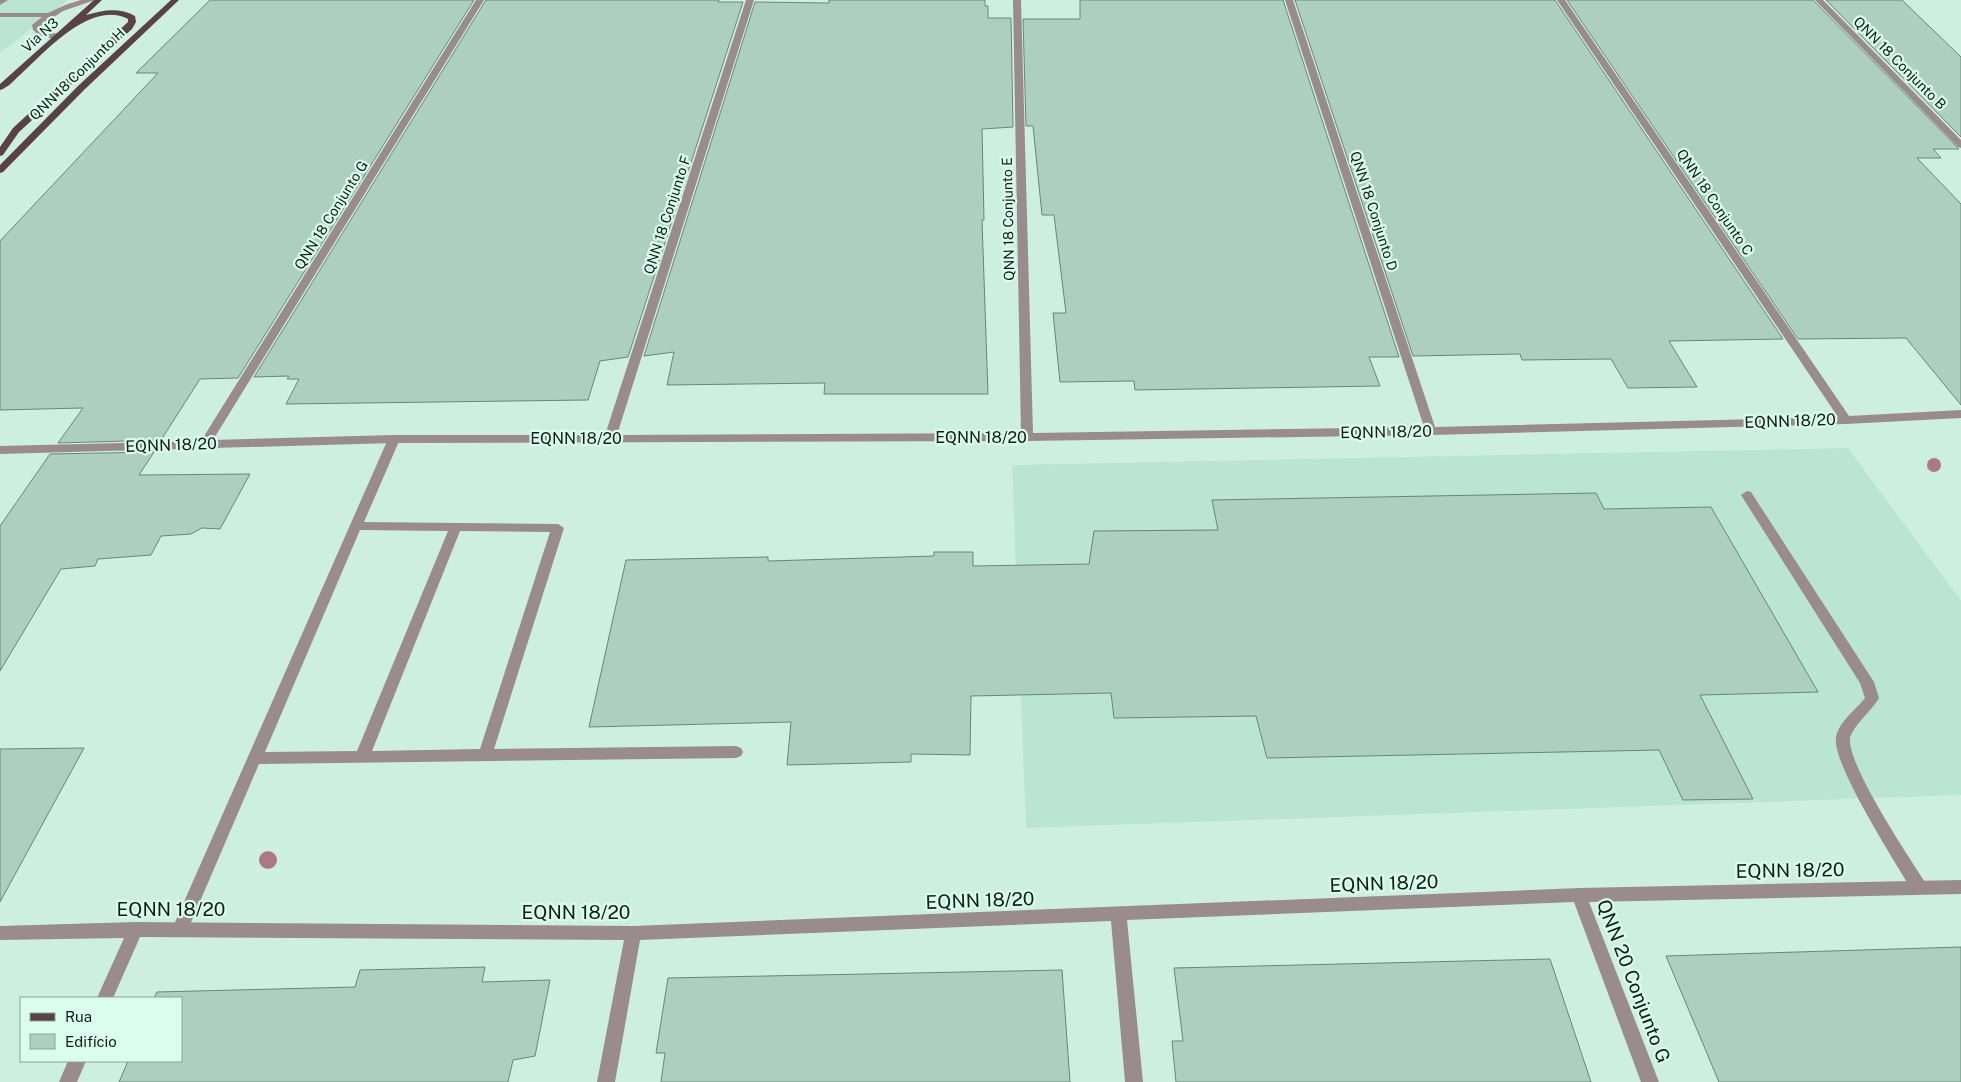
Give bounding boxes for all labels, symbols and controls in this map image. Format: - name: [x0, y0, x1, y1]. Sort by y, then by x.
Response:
- street label: QNN 18 Conjunto B: [1850, 13, 1950, 113]
- street label: Via N3: [19, 14, 62, 55]
- street label: QNN 18 Conjunto H: [26, 25, 128, 123]
- street label: QNN 18 Conjunto C: [1674, 146, 1756, 258]
- street label: QNN 18 Conjunto D: [1347, 149, 1401, 273]
- street label: QNN 18 Conjunto F: [640, 154, 694, 276]
- street label: QNN 18 Conjunto E: [999, 157, 1017, 281]
- street label: QNN 18 Conjunto G: [291, 158, 371, 272]
- street label: EQNN 18/20: [1744, 410, 1836, 432]
- street label: EQNN 18/20: [1340, 422, 1432, 442]
- street label: EQNN 18/20: [935, 428, 1027, 447]
- street label: EQNN 18/20: [530, 429, 622, 448]
- street label: EQNN 18/20: [125, 434, 217, 456]
- street label: EQNN 18/20: [1735, 858, 1845, 882]
- street label: EQNN 18/20: [1329, 870, 1439, 896]
- street label: EQNN 18/20: [925, 887, 1035, 913]
- street label: QNN 20 Conjunto G: [1593, 896, 1675, 1066]
- street label: EQNN 18/20: [117, 898, 225, 920]
- street label: EQNN 18/20: [522, 901, 630, 923]
- legend: [20, 997, 182, 1062]
- text: Rua: [65, 1008, 92, 1025]
- text: Edifício: [65, 1033, 117, 1050]

